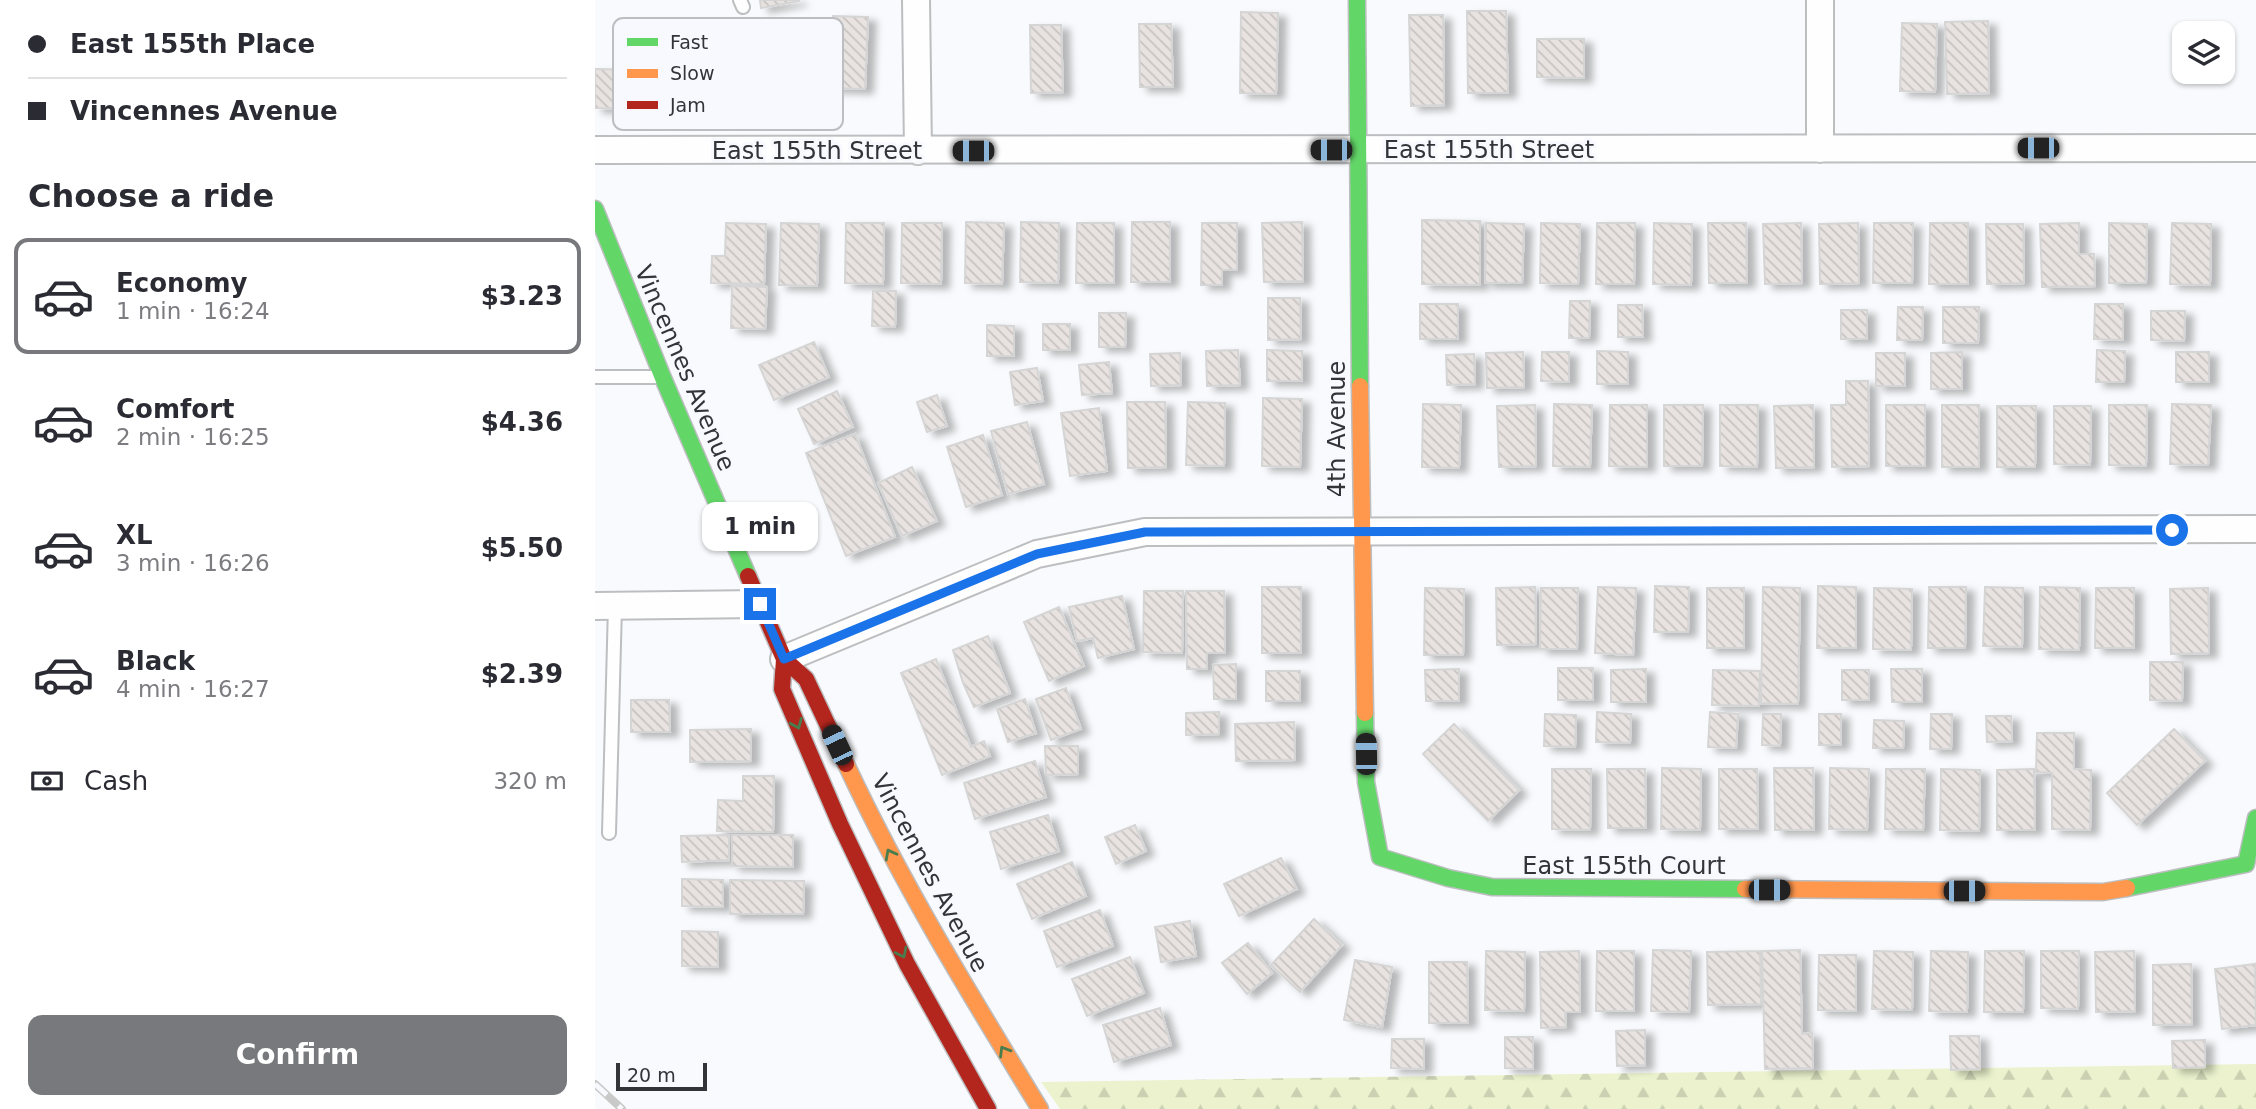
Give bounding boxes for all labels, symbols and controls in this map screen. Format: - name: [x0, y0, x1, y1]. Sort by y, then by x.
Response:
- legend: [613, 18, 843, 130]
- map controls: [2172, 21, 2235, 84]
- button: layers: [2172, 21, 2235, 84]
- text: East 155th Place: [70, 29, 315, 59]
- text: Fast: [670, 31, 708, 53]
- text: Slow: [670, 62, 715, 84]
- text: Jam: [669, 94, 706, 116]
- text: Vincennes Avenue: [70, 96, 338, 126]
- street label: East 155th Street: [1384, 136, 1594, 164]
- street label: East 155th Street: [712, 137, 922, 165]
- car: [2018, 138, 2060, 159]
- car: [1311, 140, 1353, 161]
- car: [953, 141, 995, 162]
- text: Choose a ride: [28, 177, 274, 215]
- street label: Vincennes Avenue: [629, 261, 741, 475]
- icon: car: [32, 265, 95, 328]
- text: Economy: [116, 268, 247, 298]
- text: $3.23: [481, 281, 563, 311]
- text: 1 min · 16:24: [116, 298, 270, 324]
- street label: 4th Avenue: [1323, 361, 1351, 497]
- icon: car: [32, 391, 95, 454]
- text: Comfort: [116, 394, 234, 424]
- text: $4.36: [481, 407, 563, 437]
- text: 2 min · 16:25: [116, 424, 270, 450]
- callout: 1 min: [702, 503, 818, 552]
- text: 1 min: [724, 513, 796, 539]
- route start: [2156, 514, 2188, 546]
- icon: car: [32, 517, 95, 580]
- text: XL: [116, 520, 153, 550]
- text: $5.50: [481, 533, 563, 563]
- text: 3 min · 16:26: [116, 550, 270, 576]
- route end: [744, 588, 776, 620]
- icon: car: [32, 643, 95, 706]
- text: Black: [116, 646, 195, 676]
- text: $2.39: [481, 659, 563, 689]
- text: 4 min · 16:27: [116, 676, 270, 702]
- one-way arrow: [789, 717, 803, 730]
- car: [819, 722, 856, 768]
- car: [1356, 733, 1377, 775]
- icon: cash: [28, 762, 66, 800]
- text: Cash: [84, 766, 148, 796]
- text: 320 m: [493, 768, 567, 794]
- street label: Vincennes Avenue: [866, 769, 994, 977]
- one-way arrow: [885, 849, 899, 861]
- street label: East 155th Court: [1522, 852, 1726, 880]
- car: [1749, 880, 1791, 901]
- car: [1944, 881, 1986, 902]
- one-way arrow: [894, 946, 908, 958]
- button: Confirm: [28, 1015, 567, 1095]
- one-way arrow: [999, 1045, 1012, 1058]
- scale bar: [616, 1060, 707, 1092]
- text: 20 m: [627, 1064, 676, 1086]

